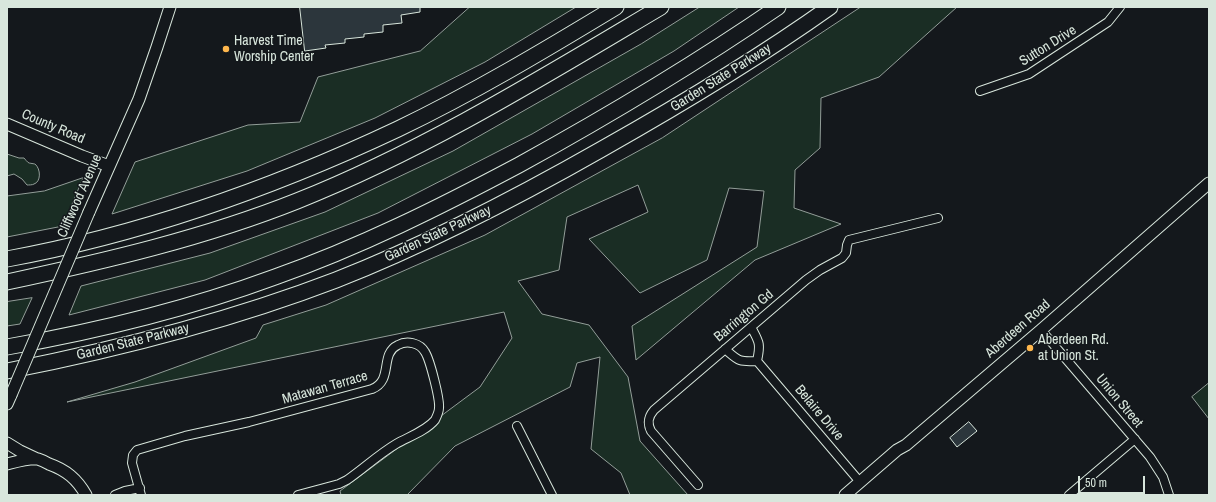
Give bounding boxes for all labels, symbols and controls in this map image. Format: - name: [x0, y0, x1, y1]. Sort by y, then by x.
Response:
- street label: Sutton Drive: [1016, 22, 1080, 70]
- place label: Harvest Time Worship Center: [234, 33, 314, 66]
- street label: Garden State Parkway: [668, 40, 774, 116]
- marker: Harvest Time Worship Center: [221, 44, 231, 54]
- street label: County Road: [19, 106, 87, 148]
- street label: Cliffwood Avenue: [54, 152, 106, 240]
- street label: Garden State Parkway: [382, 202, 494, 266]
- street label: Barrington Gd: [711, 286, 777, 346]
- street label: Aberdeen Road: [982, 296, 1054, 362]
- street label: Garden State Parkway: [75, 320, 191, 364]
- place label: Aberdeen Rd. at Union St.: [1038, 332, 1109, 364]
- marker: Aberdeen Rd. at Union St.: [1025, 343, 1035, 353]
- street label: Matawan Terrace: [280, 368, 370, 408]
- street label: Union Street: [1092, 371, 1146, 431]
- street label: Belaire Drive: [791, 382, 847, 444]
- scale bar: [1080, 468, 1147, 494]
- text: 50 m: [1085, 475, 1107, 491]

